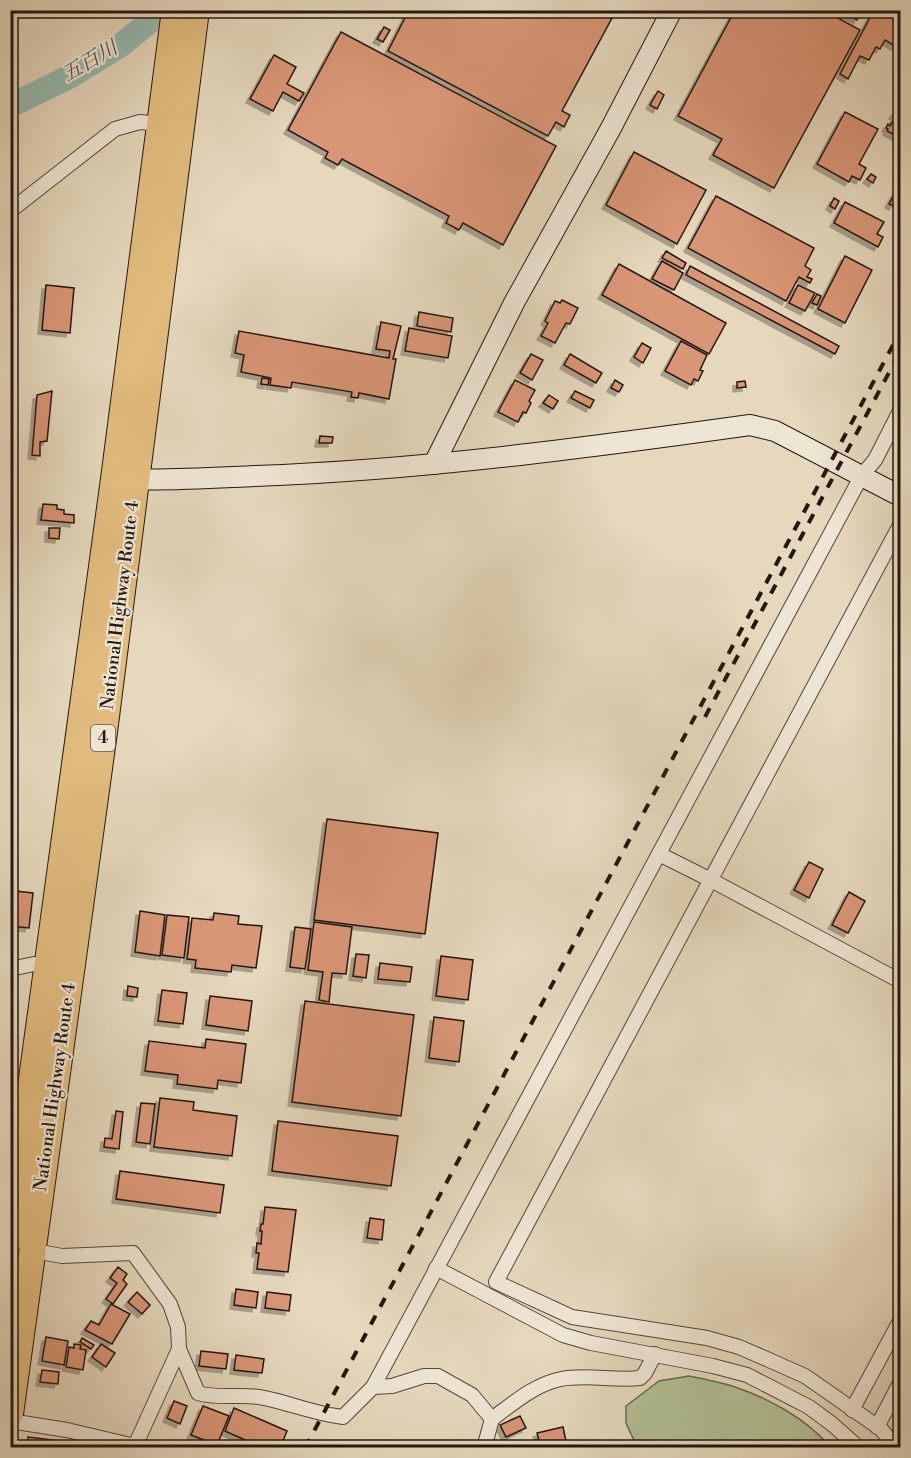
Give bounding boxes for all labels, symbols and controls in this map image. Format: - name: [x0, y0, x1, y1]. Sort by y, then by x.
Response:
- water label: 五百川: [58, 35, 124, 88]
- street label: National Highway Route 4: [96, 499, 144, 711]
- road number: 4: [91, 725, 115, 751]
- street label: National Highway Route 4: [29, 981, 81, 1193]

